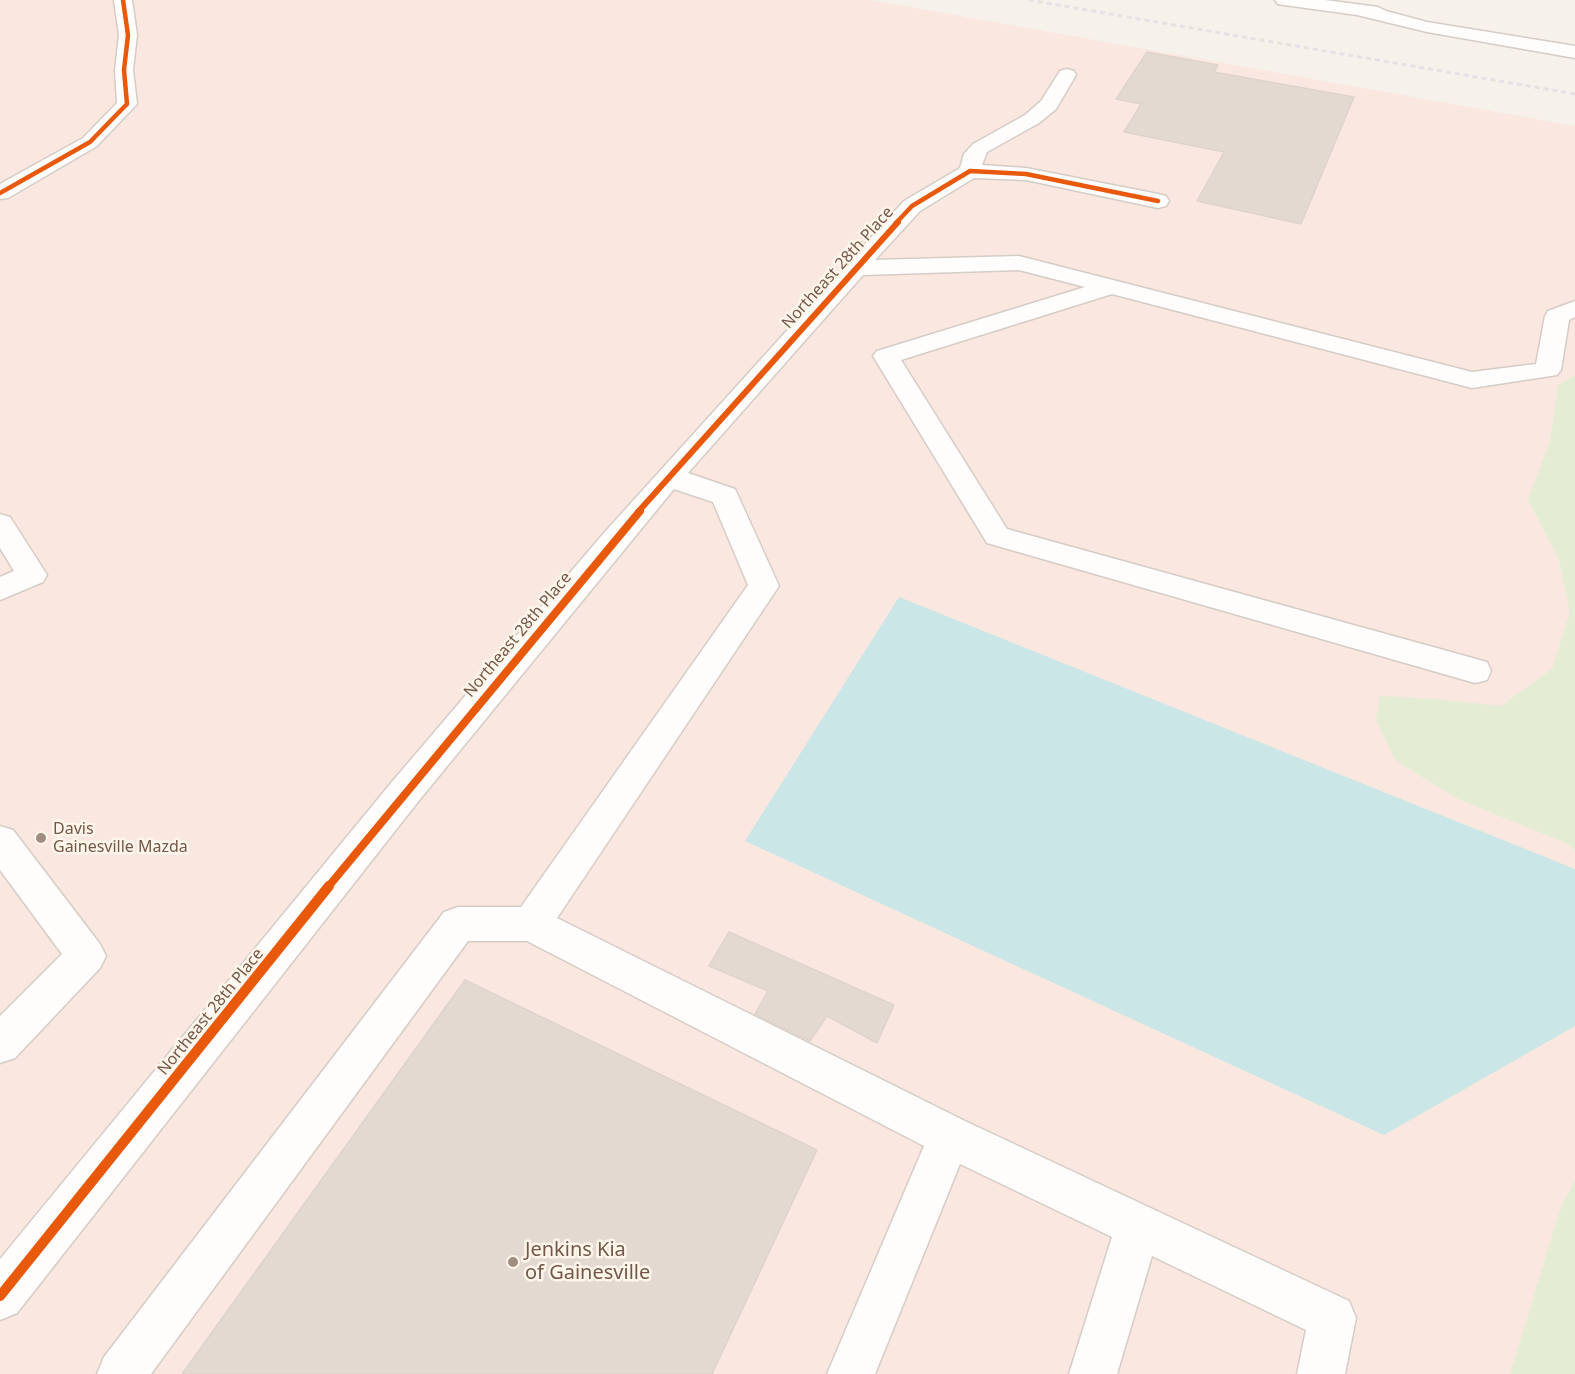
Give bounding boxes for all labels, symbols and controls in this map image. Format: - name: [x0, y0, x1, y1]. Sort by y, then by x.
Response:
- street label: Northeast 28th Place: [778, 203, 898, 333]
- street label: Northeast 28th Place: [460, 569, 576, 701]
- place label: Davis Gainesville Mazda: [53, 819, 188, 857]
- marker: Davis Gainesville Mazda: [34, 831, 48, 845]
- street label: Northeast 28th Place: [154, 945, 268, 1079]
- place label: Jenkins Kia of Gainesville: [525, 1238, 650, 1285]
- marker: Jenkins Kia of Gainesville: [506, 1255, 520, 1269]

